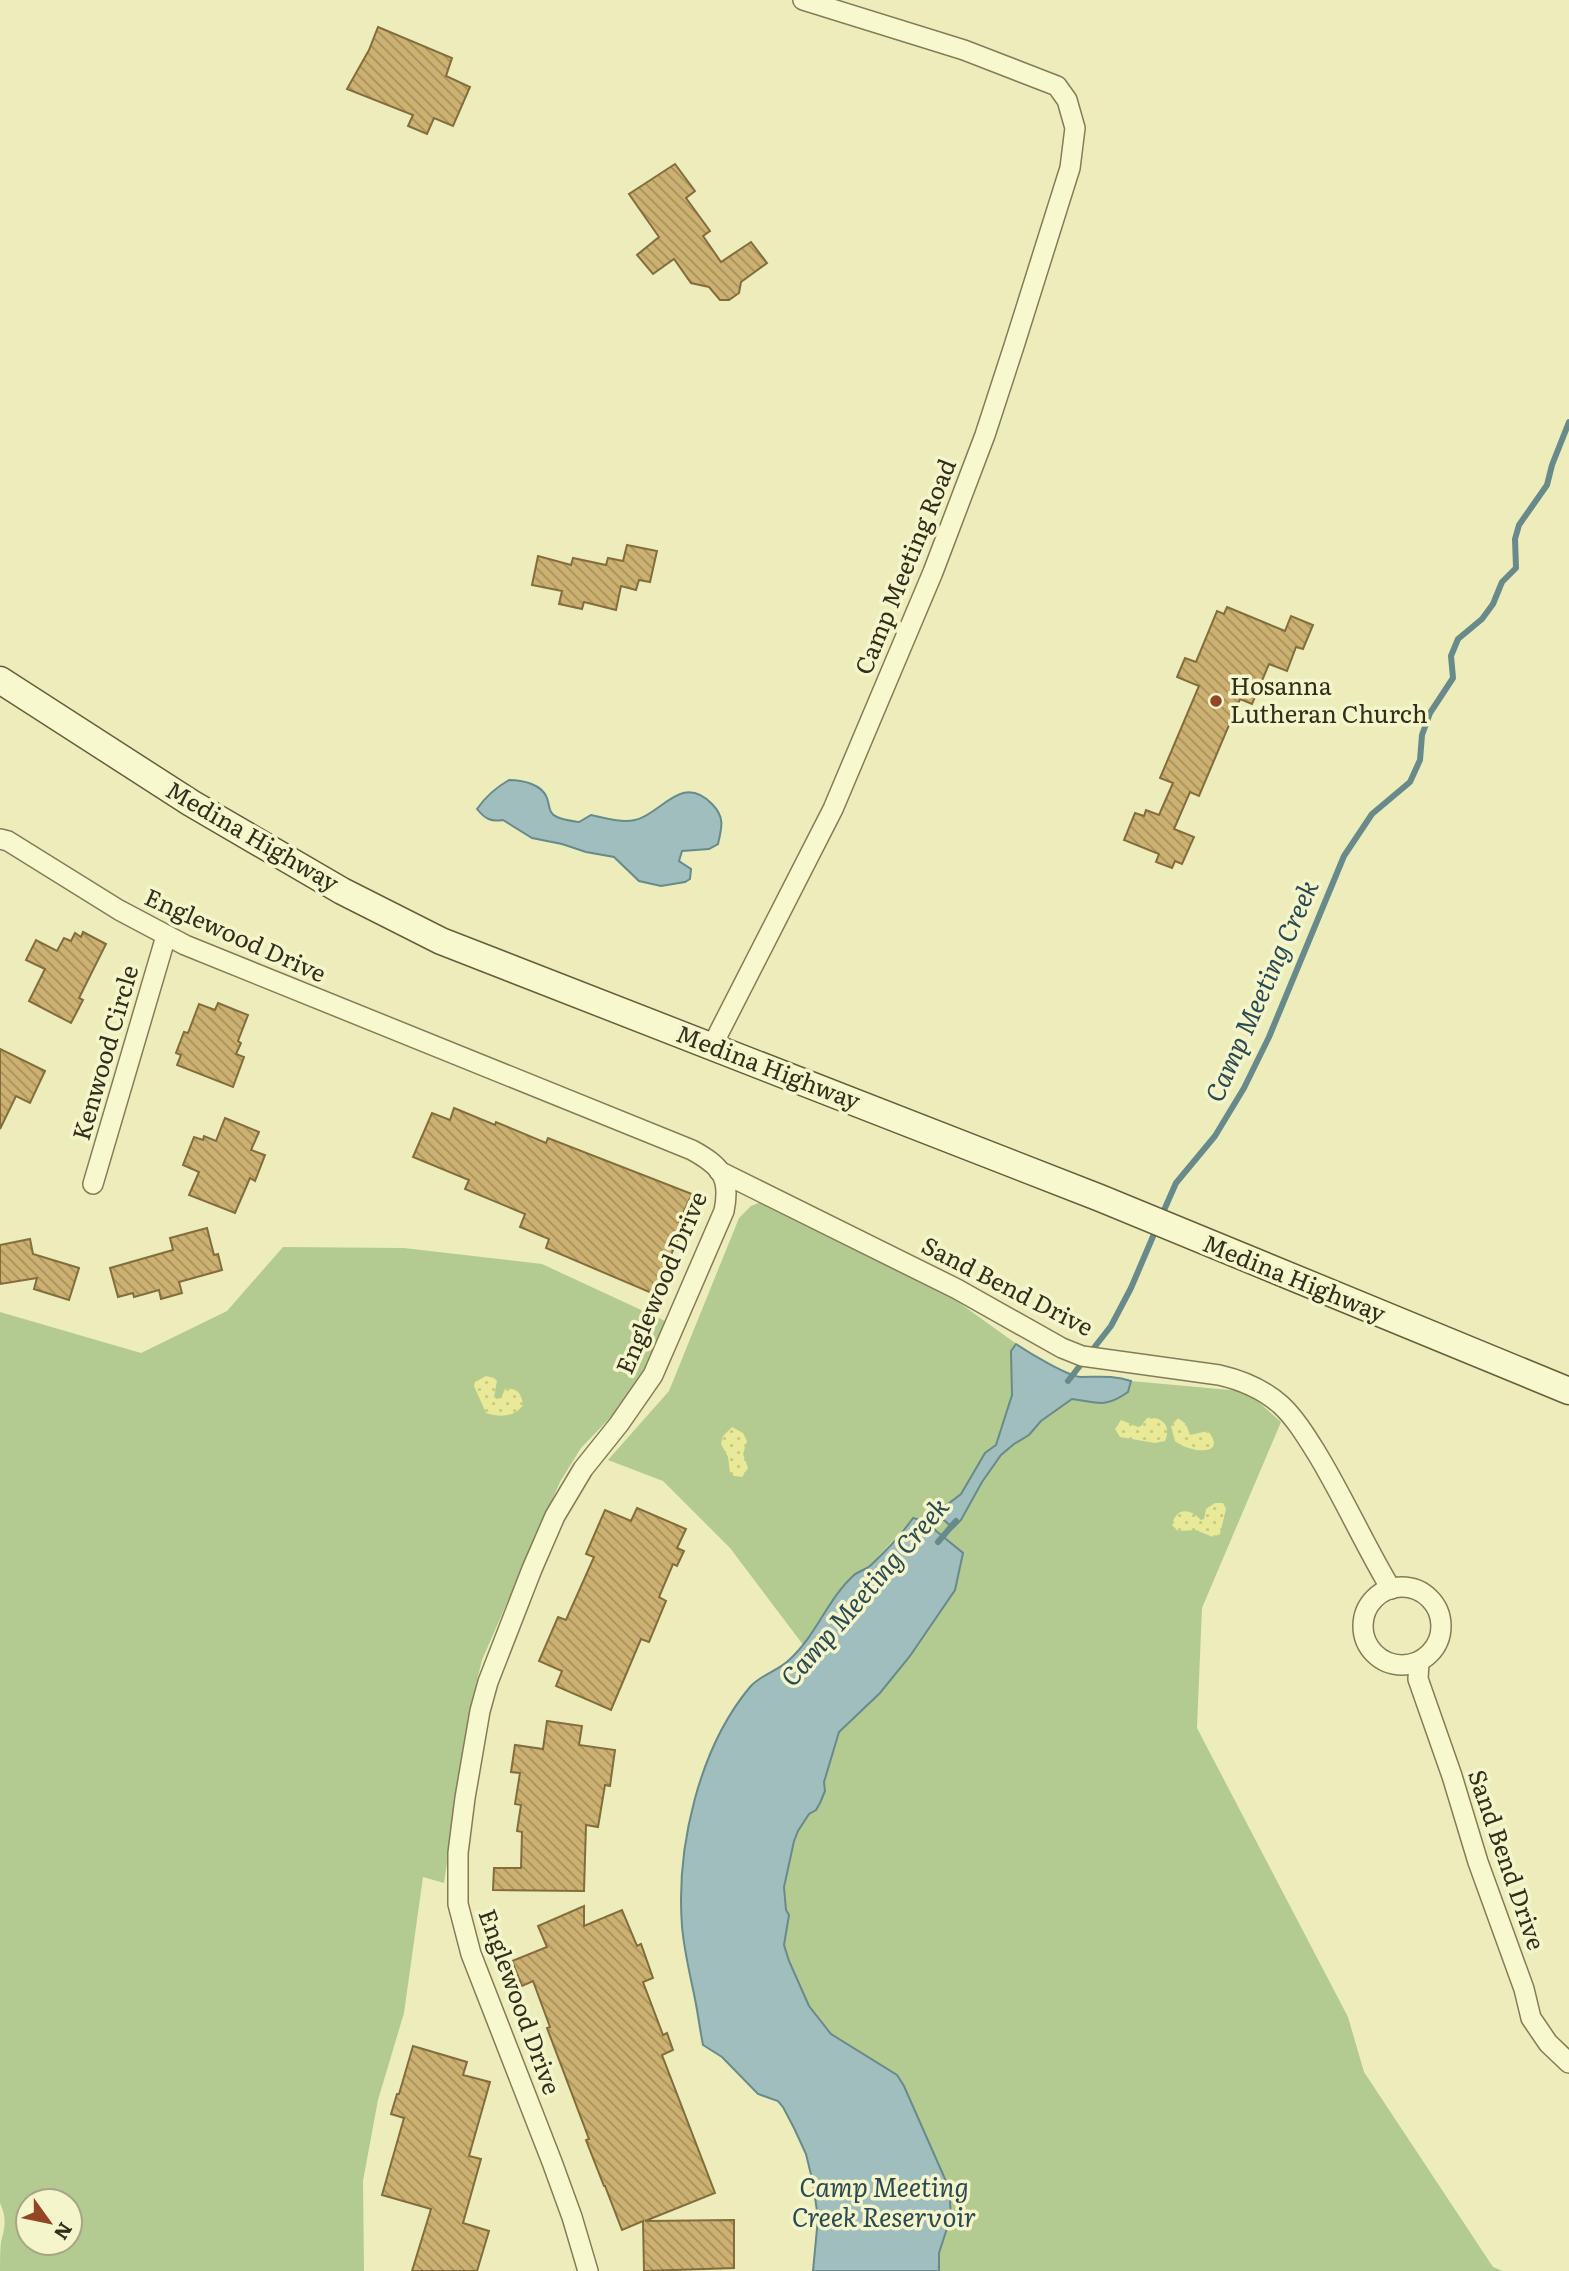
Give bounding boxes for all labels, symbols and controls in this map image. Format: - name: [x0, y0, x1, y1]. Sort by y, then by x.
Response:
- street label: Camp Meeting Road: [844, 453, 963, 679]
- place label: Hosanna Lutheran Church: [1230, 667, 1428, 730]
- marker: Hosanna Lutheran Church: [1208, 693, 1224, 709]
- street label: Medina Highway: [160, 771, 346, 899]
- water label: Camp Meeting Creek: [1193, 872, 1327, 1107]
- street label: Englewood Drive: [140, 878, 332, 989]
- street label: Kenwood Circle: [62, 961, 145, 1144]
- street label: Medina Highway: [672, 1014, 866, 1117]
- street label: Englewood Drive: [605, 1185, 714, 1379]
- street label: Medina Highway: [1198, 1224, 1392, 1329]
- street label: Sand Bend Drive: [916, 1226, 1100, 1343]
- water label: Camp Meeting Creek: [770, 1487, 957, 1694]
- street label: Sand Bend Drive: [1461, 1764, 1556, 1954]
- street label: Englewood Drive: [472, 1903, 571, 2099]
- water label: Camp Meeting Creek Reservoir: [792, 2166, 976, 2235]
- north arrow: [14, 2187, 84, 2257]
- text: N: [48, 2217, 80, 2246]

